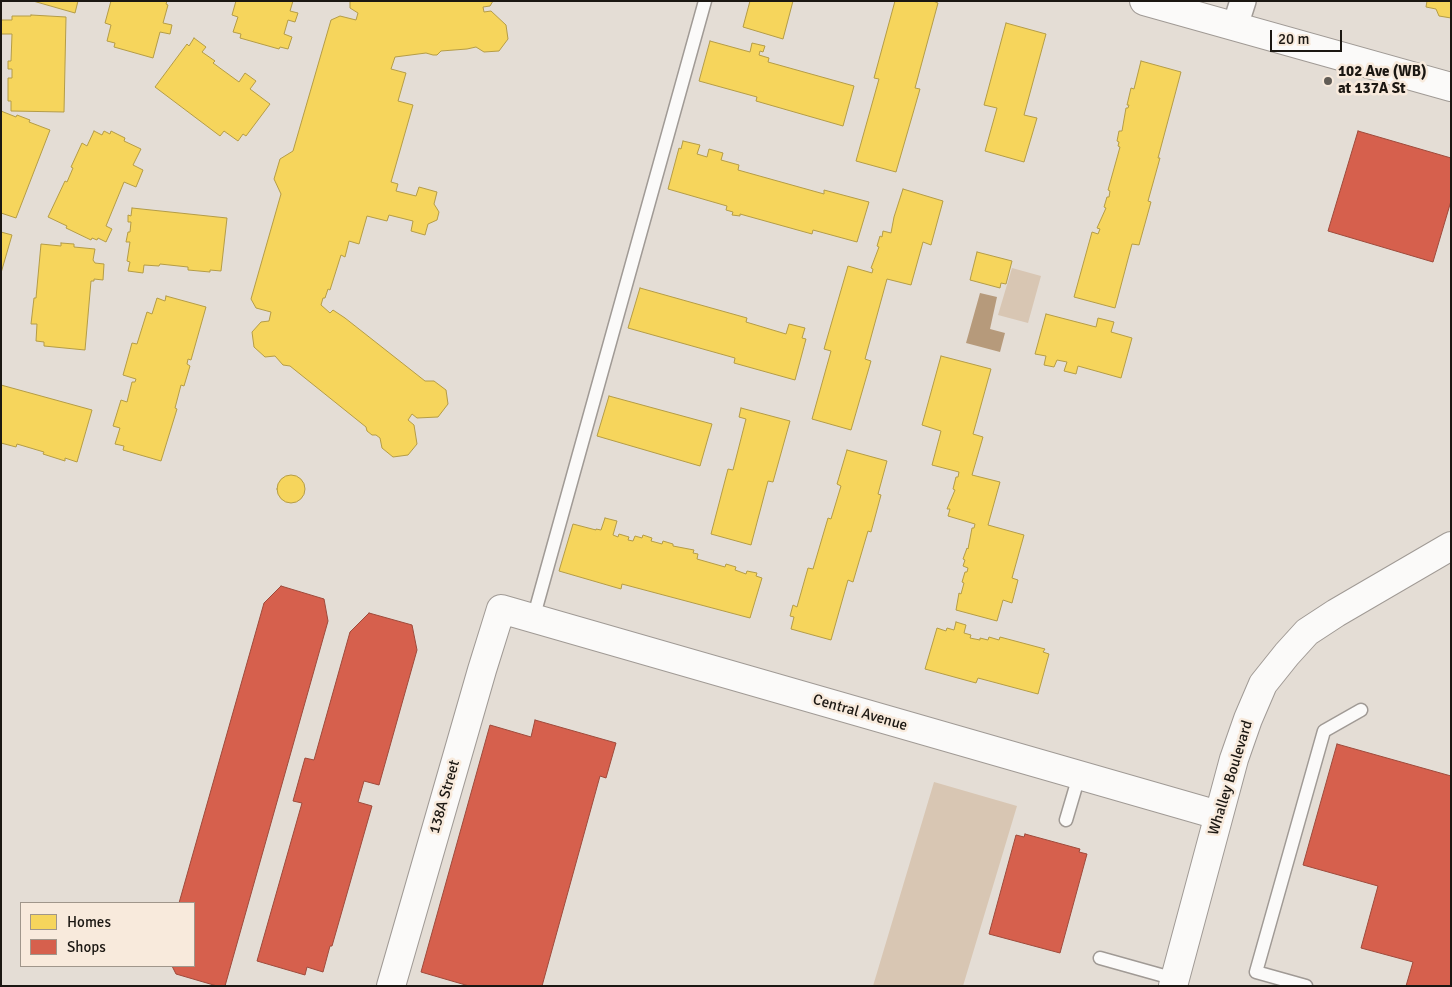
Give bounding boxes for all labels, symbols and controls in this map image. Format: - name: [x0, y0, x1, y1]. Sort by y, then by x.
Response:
- scale bar: [1272, 20, 1344, 52]
- text: 20 m: [1278, 30, 1309, 48]
- place label: 102 Ave (WB) at 137A St: [1338, 63, 1427, 98]
- marker: 102 Ave (WB) at 137A St: [1322, 75, 1334, 87]
- street label: Central Avenue: [811, 691, 909, 735]
- street label: Whalley Boulevard: [1205, 718, 1257, 838]
- street label: 138A Street: [426, 758, 464, 836]
- legend: [20, 902, 195, 967]
- text: Homes: [67, 913, 111, 931]
- text: Shops: [67, 938, 106, 956]

